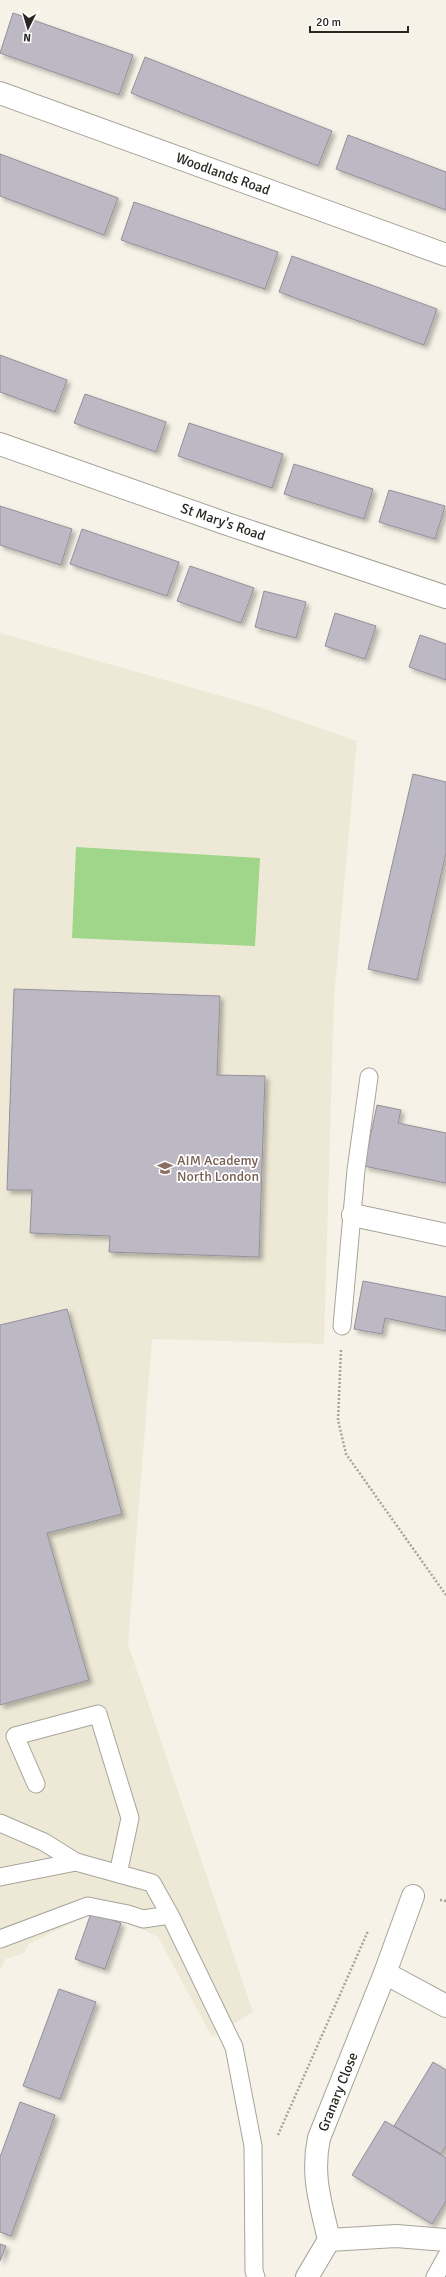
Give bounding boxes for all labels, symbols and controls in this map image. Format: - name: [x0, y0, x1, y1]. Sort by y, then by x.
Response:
- north arrow: [8, 8, 48, 48]
- scale bar: [310, 8, 408, 34]
- text: 20 m: [316, 15, 341, 30]
- text: N: [23, 31, 32, 44]
- street label: Woodlands Road: [174, 149, 272, 199]
- street label: St Mary's Road: [179, 500, 267, 544]
- place label: AIM Academy North London: [177, 1152, 259, 1185]
- school or university icon: AIM Academy North London: [156, 1159, 174, 1177]
- street label: Granary Close: [314, 2050, 362, 2134]

